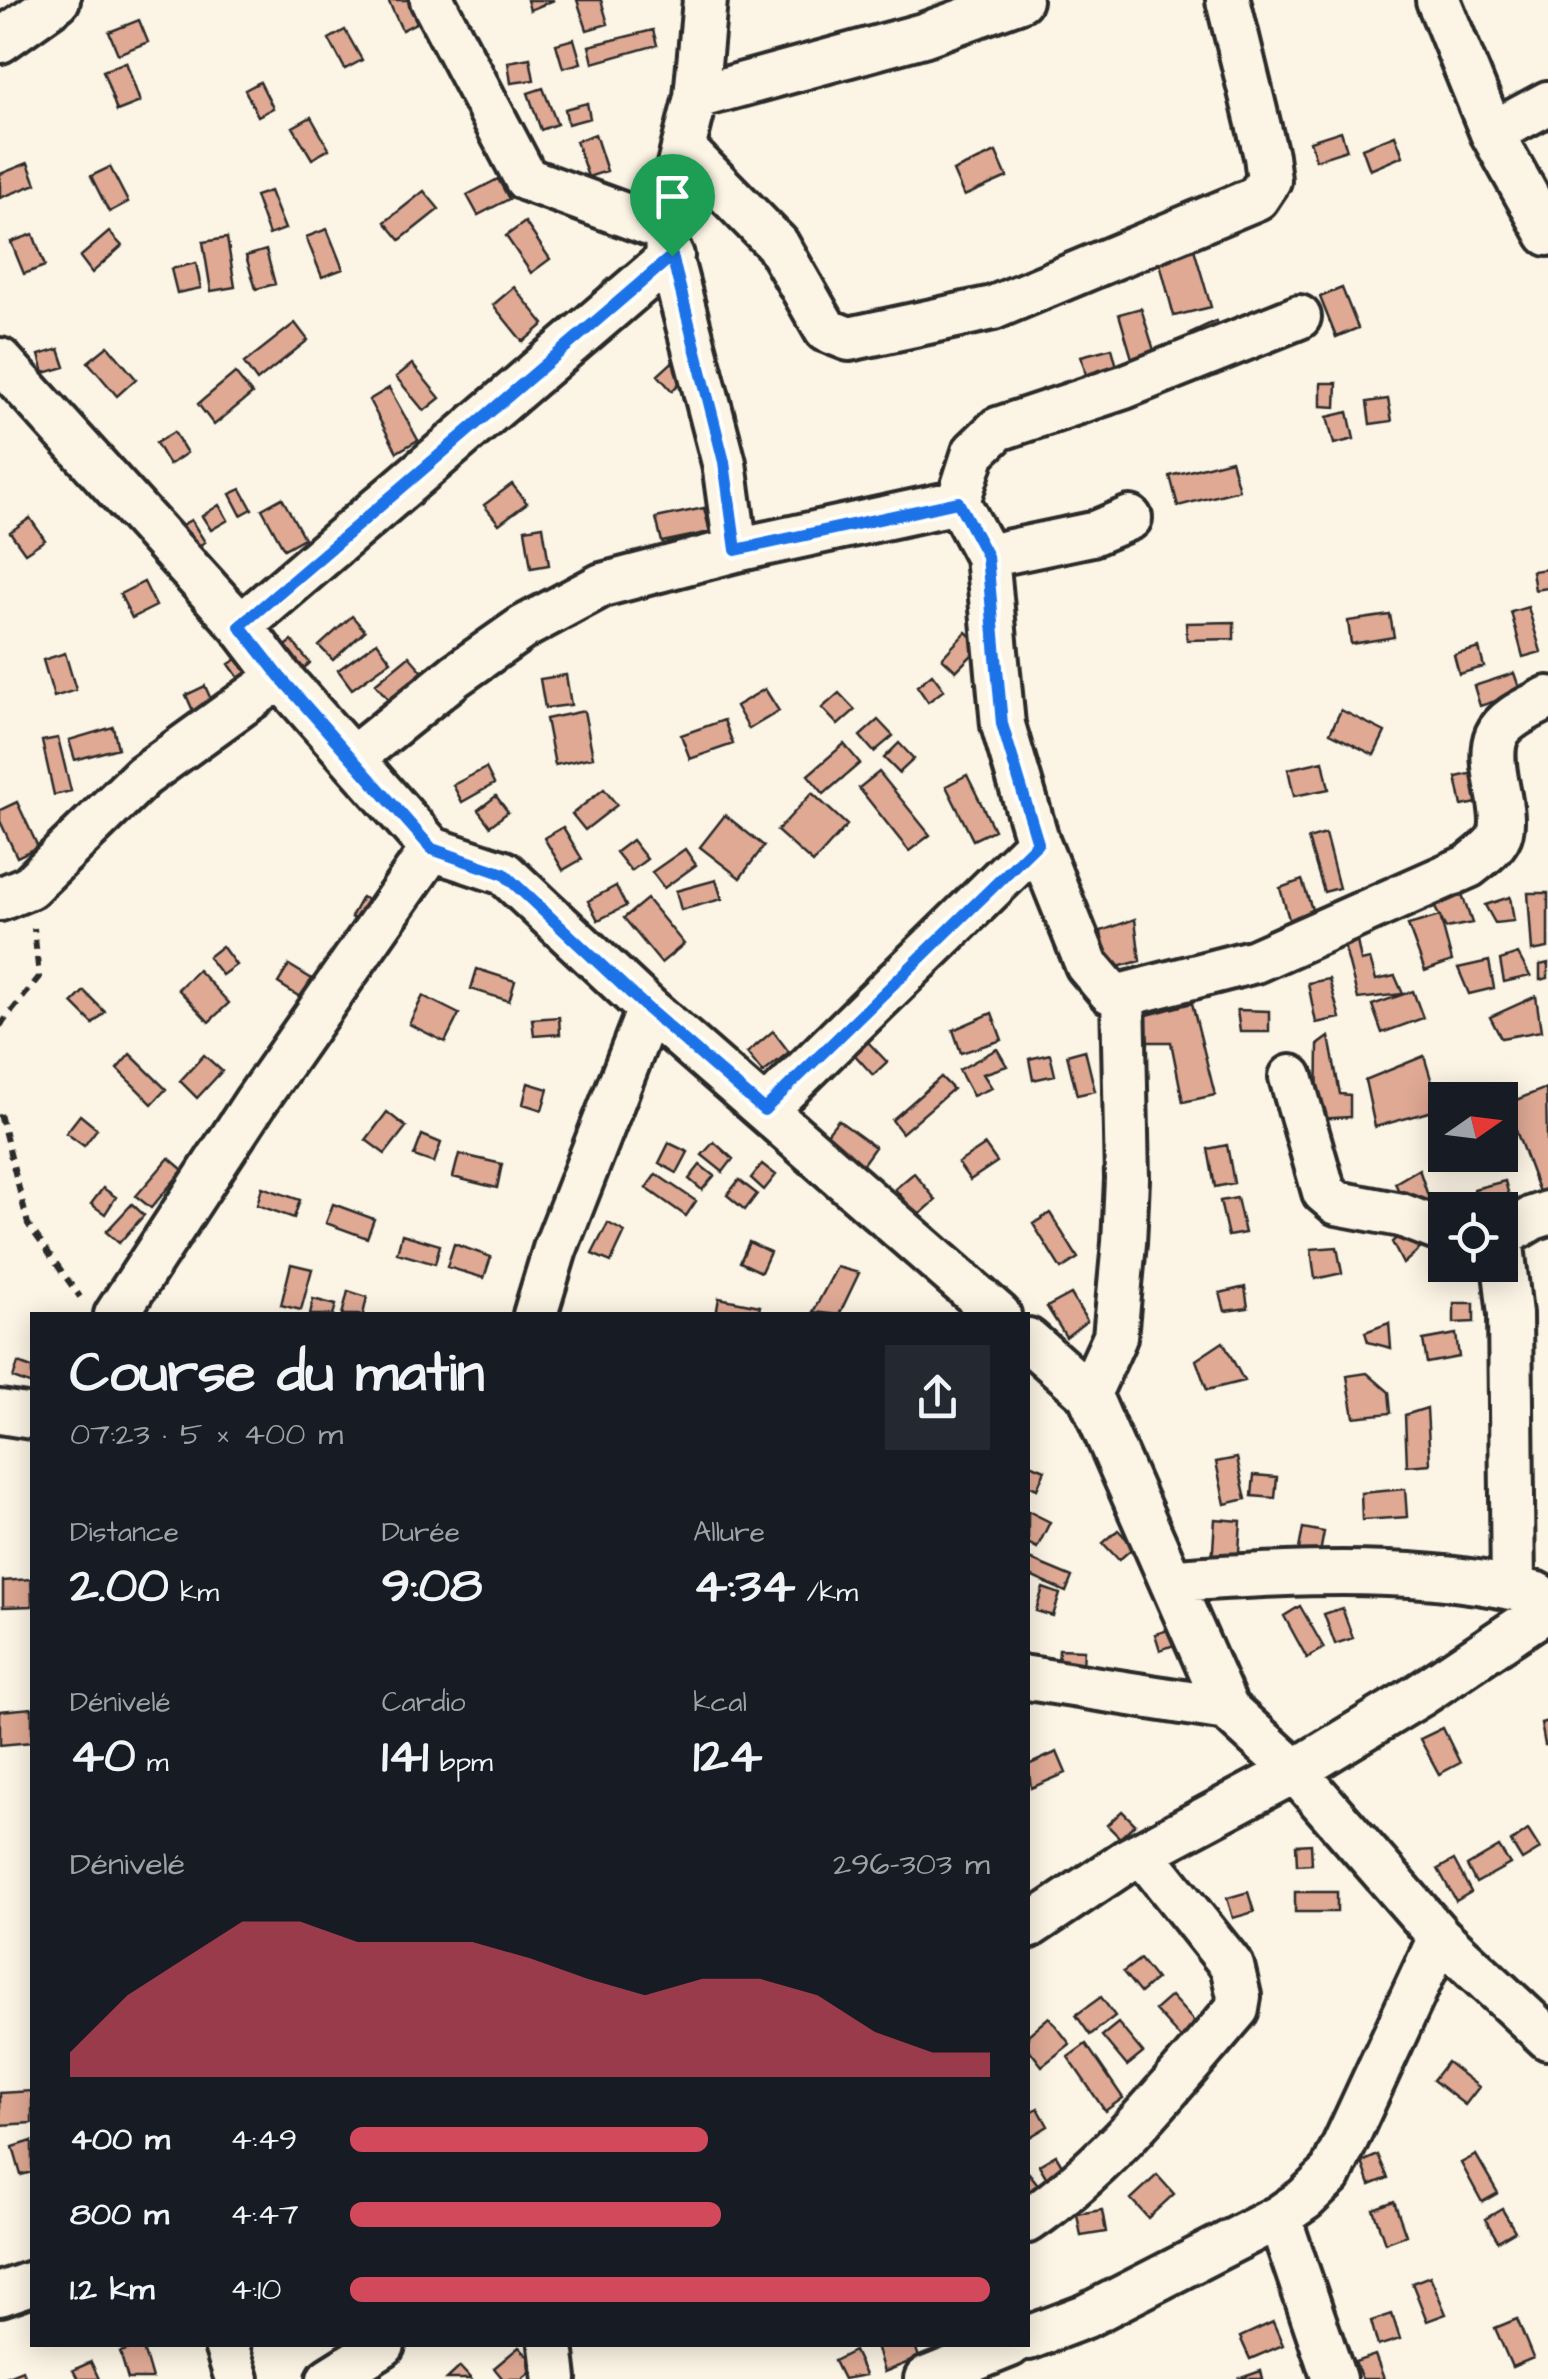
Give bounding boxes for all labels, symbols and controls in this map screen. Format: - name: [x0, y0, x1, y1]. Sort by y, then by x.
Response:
- pin: [630, 154, 715, 257]
- icon: arrive: [645, 169, 700, 224]
- north arrow: [1428, 1082, 1518, 1172]
- map controls: [1428, 1082, 1518, 1282]
- button: locate: [1428, 1192, 1518, 1282]
- text: Course du matin: [70, 1336, 485, 1412]
- button: share: [885, 1345, 990, 1450]
- text: 07:23 · 5 × 400 m: [70, 1412, 343, 1457]
- text: Distance: [70, 1513, 179, 1552]
- text: Durée: [382, 1513, 460, 1552]
- text: Allure: [693, 1513, 765, 1552]
- text: 2.00: [70, 1552, 169, 1621]
- text: 9:08: [382, 1552, 482, 1621]
- text: 4:34: [693, 1552, 795, 1621]
- text: km: [169, 1573, 219, 1612]
- text: /km: [795, 1573, 858, 1612]
- text: Dénivelé: [70, 1683, 171, 1722]
- text: Cardio: [382, 1683, 466, 1722]
- text: kcal: [693, 1683, 747, 1722]
- text: 40: [70, 1722, 136, 1791]
- text: 141: [382, 1722, 428, 1791]
- text: 124: [693, 1722, 762, 1791]
- text: m: [136, 1743, 169, 1782]
- text: bpm: [428, 1743, 493, 1782]
- text: Dénivelé: [70, 1842, 185, 1887]
- text: 296–303 m: [833, 1842, 990, 1887]
- text: 400 m: [70, 2117, 170, 2162]
- text: 4:49: [230, 2117, 297, 2162]
- text: 800 m: [70, 2192, 169, 2237]
- text: 4:47: [230, 2192, 299, 2237]
- text: 1.2 km: [70, 2267, 154, 2312]
- text: 4:10: [230, 2267, 281, 2312]

